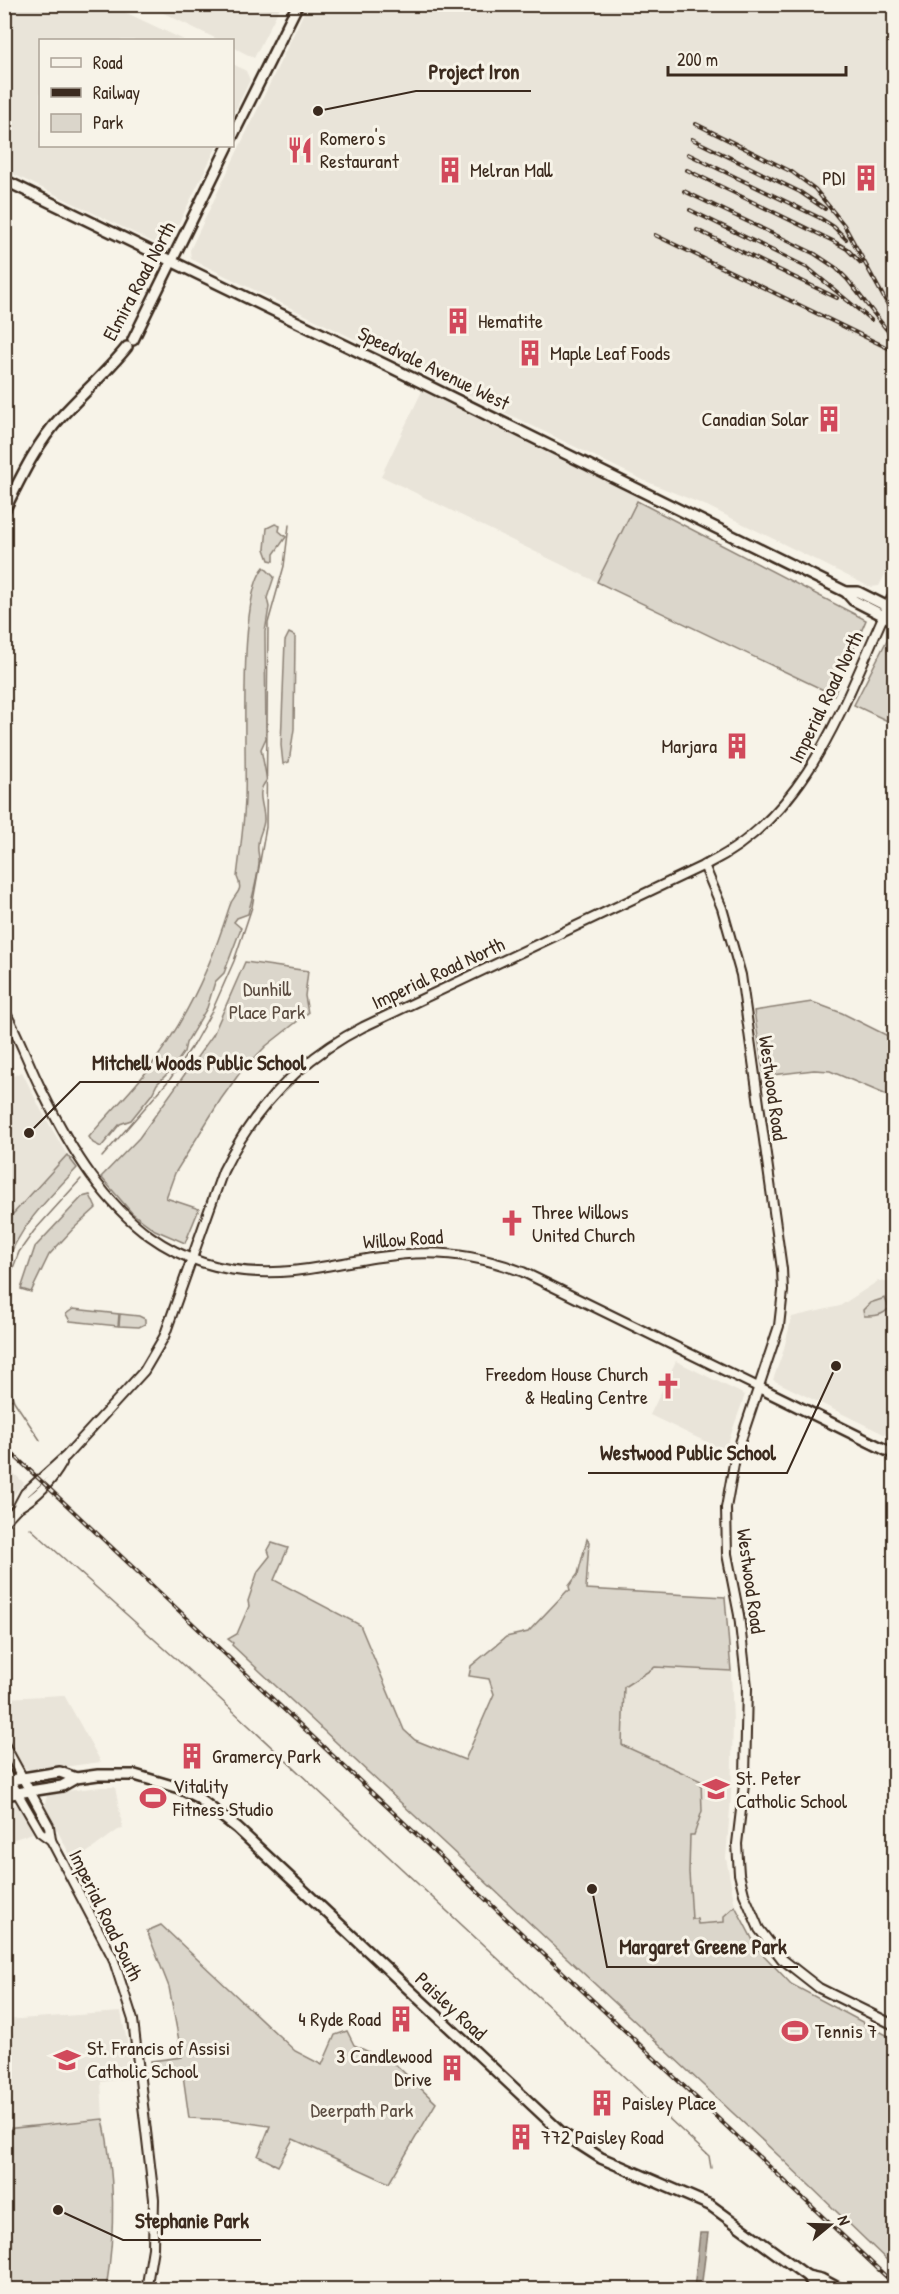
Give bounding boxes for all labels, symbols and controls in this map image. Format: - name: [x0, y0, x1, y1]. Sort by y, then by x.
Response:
- legend: [39, 39, 234, 147]
- scale bar: [668, 39, 846, 77]
- text: 200 m: [677, 47, 718, 72]
- text: Road: [93, 50, 123, 75]
- callout: Project Iron: [416, 52, 531, 91]
- text: Project Iron: [428, 57, 520, 86]
- text: Railway: [93, 80, 140, 105]
- text: Park: [93, 110, 124, 135]
- place label: Romero's Restaurant: [320, 124, 400, 174]
- restaurant icon: Romero's Restaurant: [285, 135, 315, 165]
- building icon: Melran Mall: [435, 155, 465, 185]
- place label: Melran Mall: [470, 156, 553, 183]
- building icon: PDI: [851, 163, 881, 193]
- place label: PDI: [822, 164, 846, 191]
- street label: Elmira Road North: [96, 216, 181, 345]
- building icon: Hematite: [443, 306, 473, 336]
- place label: Hematite: [478, 307, 543, 334]
- street label: Speedvale Avenue West: [354, 319, 515, 416]
- building icon: Maple Leaf Foods: [515, 338, 545, 368]
- place label: Maple Leaf Foods: [550, 339, 671, 366]
- building icon: Canadian Solar: [814, 404, 844, 434]
- place label: Canadian Solar: [701, 405, 809, 432]
- street label: Imperial Road North: [782, 626, 869, 767]
- building icon: Marjara: [722, 731, 752, 761]
- place label: Marjara: [661, 732, 717, 759]
- street label: Imperial Road North: [367, 930, 509, 1015]
- park label: Dunhill Place Park: [229, 975, 305, 1025]
- street label: Westwood Road: [753, 1034, 794, 1142]
- callout: Mitchell Woods Public School: [80, 1043, 319, 1082]
- text: Mitchell Woods Public School: [92, 1048, 306, 1077]
- place label: Three Willows United Church: [532, 1198, 635, 1248]
- church icon: Three Willows United Church: [497, 1208, 527, 1238]
- street label: Willow Road: [362, 1222, 444, 1255]
- place label: Freedom House Church & Healing Centre: [485, 1360, 648, 1410]
- church icon: Freedom House Church & Healing Centre: [653, 1371, 683, 1401]
- callout: Westwood Public School: [588, 1434, 787, 1473]
- text: Westwood Public School: [600, 1438, 776, 1467]
- street label: Westwood Road: [731, 1527, 772, 1635]
- building icon: Gramercy Park: [177, 1741, 207, 1771]
- place label: Gramercy Park: [212, 1742, 321, 1769]
- place label: St. Peter Catholic School: [736, 1764, 848, 1814]
- place label: Vitality Fitness Studio: [172, 1772, 273, 1822]
- school or university icon: St. Peter Catholic School: [701, 1774, 731, 1804]
- sports icon: Vitality Fitness Studio: [138, 1783, 168, 1813]
- street label: Imperial Road South: [63, 1845, 150, 1985]
- callout: Margaret Greene Park: [607, 1928, 798, 1967]
- text: Margaret Greene Park: [619, 1932, 787, 1962]
- street label: Paisley Road: [410, 1965, 493, 2046]
- building icon: 4 Ryde Road: [386, 2004, 416, 2034]
- place label: 4 Ryde Road: [298, 2005, 381, 2032]
- sports icon: Tennis 7: [780, 2016, 810, 2046]
- place label: Tennis 7: [815, 2017, 877, 2044]
- place label: St. Francis of Assisi Catholic School: [87, 2034, 230, 2084]
- place label: 3 Candlewood Drive: [336, 2042, 432, 2092]
- school or university icon: St. Francis of Assisi Catholic School: [52, 2045, 82, 2075]
- building icon: 3 Candlewood Drive: [437, 2053, 467, 2083]
- building icon: Paisley Place: [587, 2088, 617, 2118]
- place label: Paisley Place: [622, 2089, 717, 2116]
- park label: Deerpath Park: [311, 2096, 413, 2123]
- building icon: 772 Paisley Road: [506, 2122, 536, 2152]
- place label: 772 Paisley Road: [541, 2123, 664, 2150]
- north arrow: [800, 2195, 860, 2255]
- callout: Stephanie Park: [123, 2201, 261, 2240]
- text: Stephanie Park: [135, 2206, 249, 2236]
- text: N: [832, 2213, 856, 2228]

